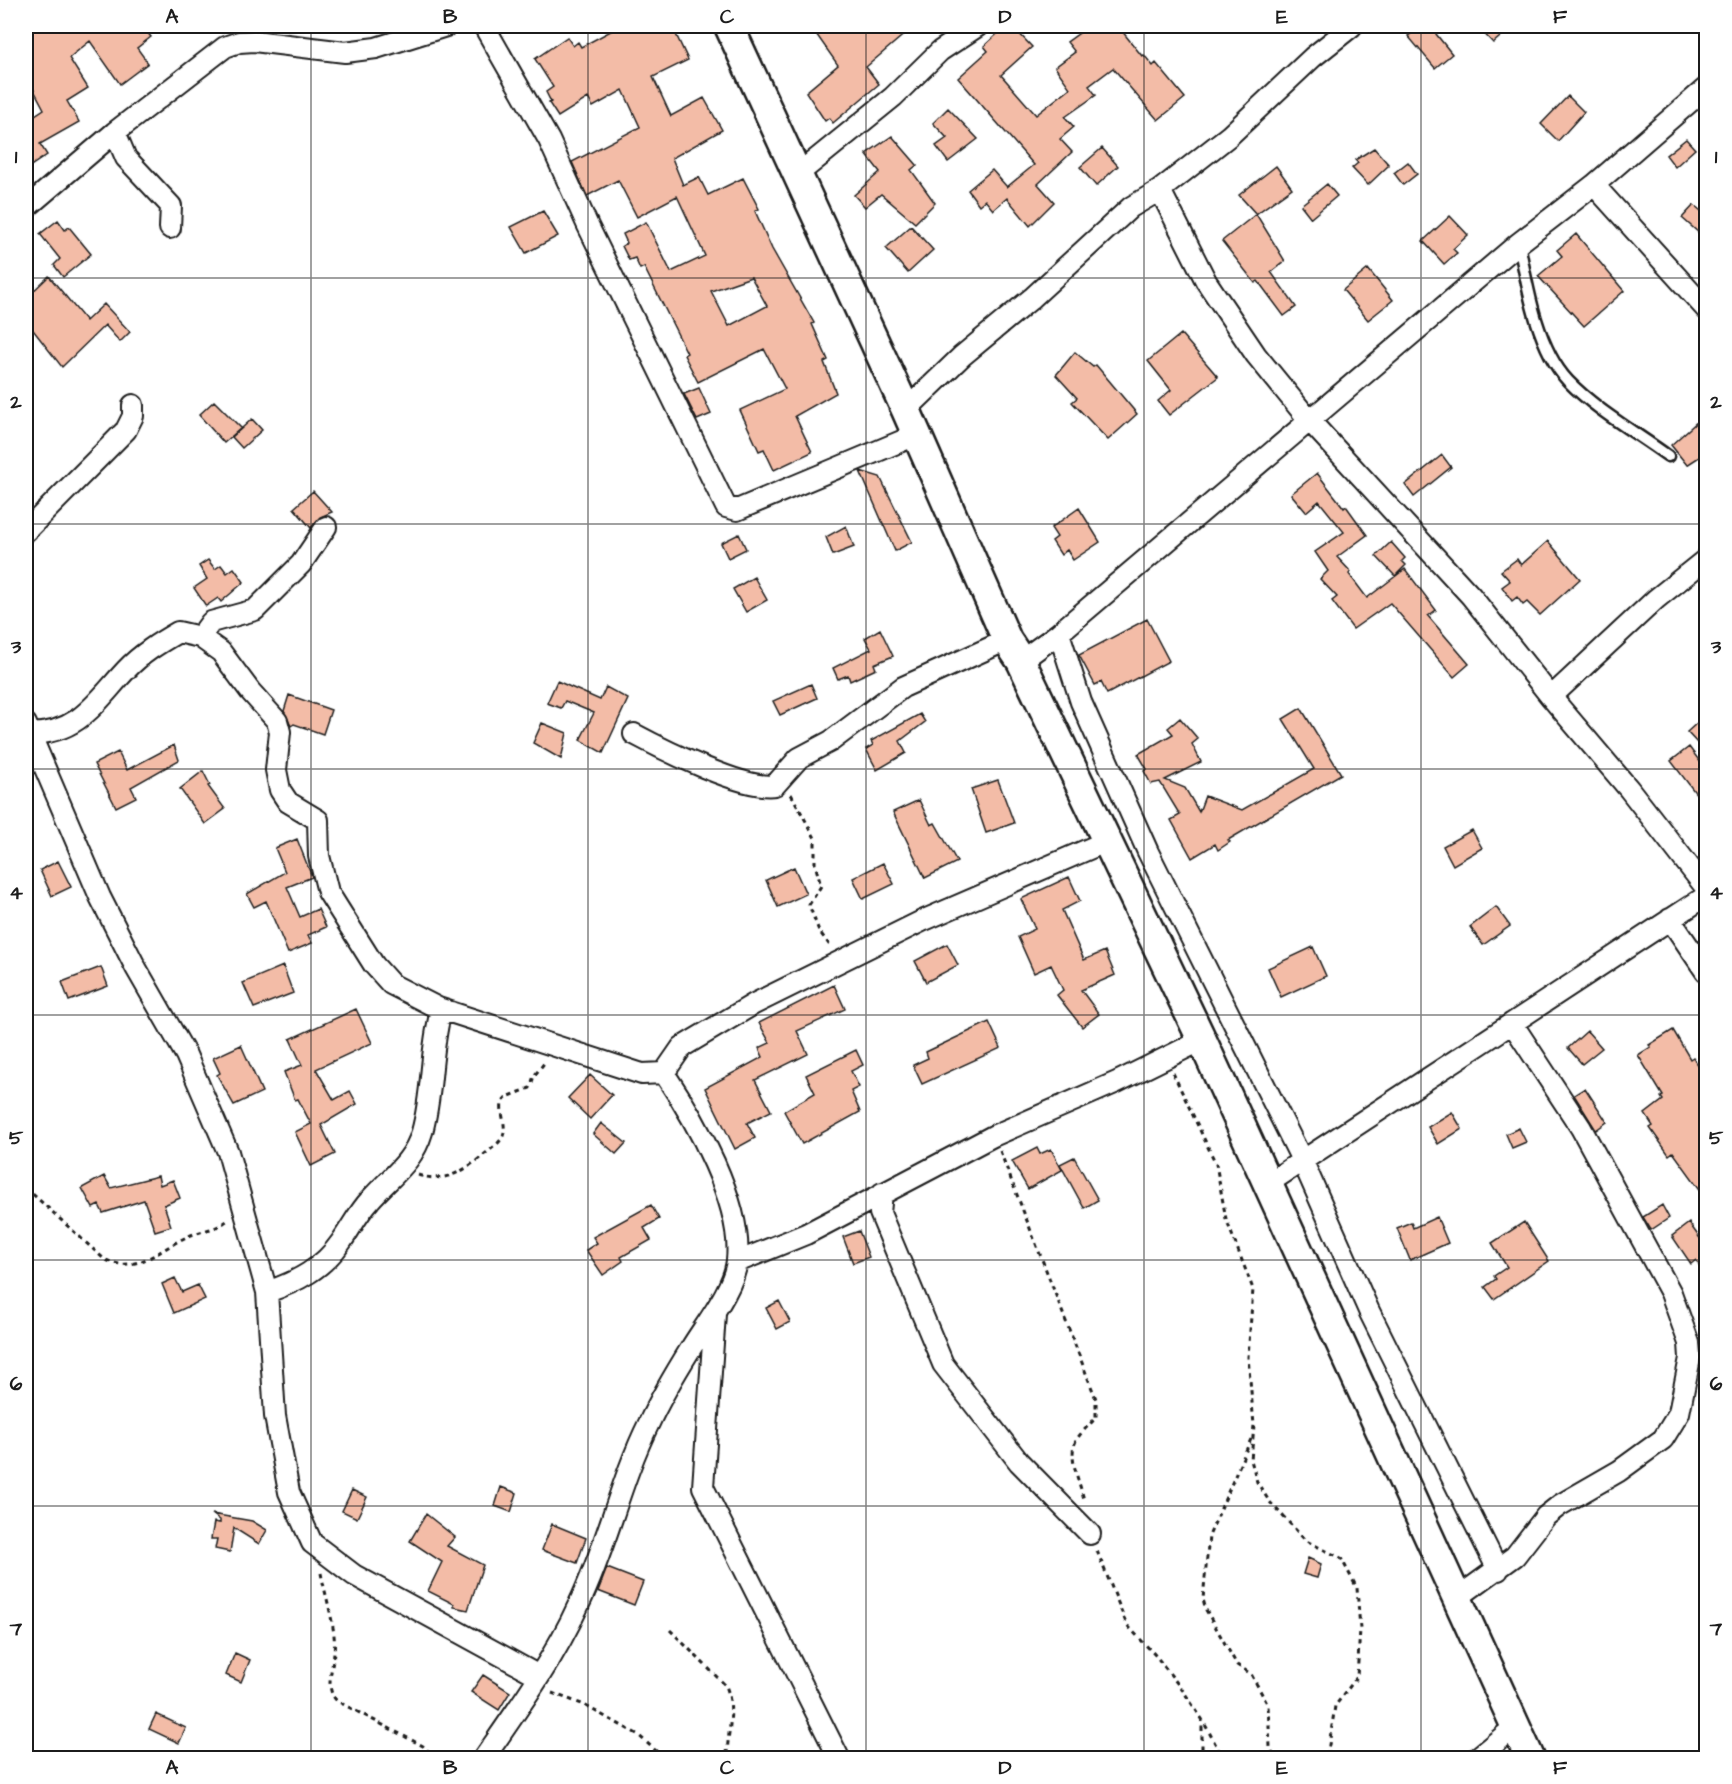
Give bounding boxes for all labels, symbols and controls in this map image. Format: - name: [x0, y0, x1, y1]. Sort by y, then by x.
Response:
- text: A: [166, 3, 179, 31]
- text: B: [443, 3, 458, 31]
- text: C: [720, 3, 735, 31]
- text: D: [999, 3, 1012, 31]
- text: E: [1276, 3, 1288, 31]
- text: F: [1553, 3, 1568, 31]
- text: 1: [15, 143, 18, 171]
- text: 1: [1715, 143, 1718, 171]
- text: 2: [9, 388, 22, 416]
- text: 2: [1709, 388, 1722, 416]
- text: 3: [10, 633, 22, 661]
- text: 3: [1710, 633, 1722, 661]
- text: 4: [9, 879, 23, 907]
- text: 4: [1709, 879, 1723, 907]
- text: 5: [9, 1124, 24, 1152]
- text: 5: [1709, 1124, 1724, 1152]
- text: 6: [10, 1370, 23, 1398]
- text: 6: [1710, 1370, 1723, 1398]
- text: 7: [9, 1615, 23, 1643]
- text: 7: [1709, 1615, 1723, 1643]
- text: A: [166, 1754, 179, 1782]
- text: B: [443, 1754, 458, 1782]
- text: C: [720, 1754, 735, 1782]
- text: D: [999, 1754, 1012, 1782]
- text: E: [1276, 1754, 1288, 1782]
- text: F: [1553, 1754, 1568, 1782]

